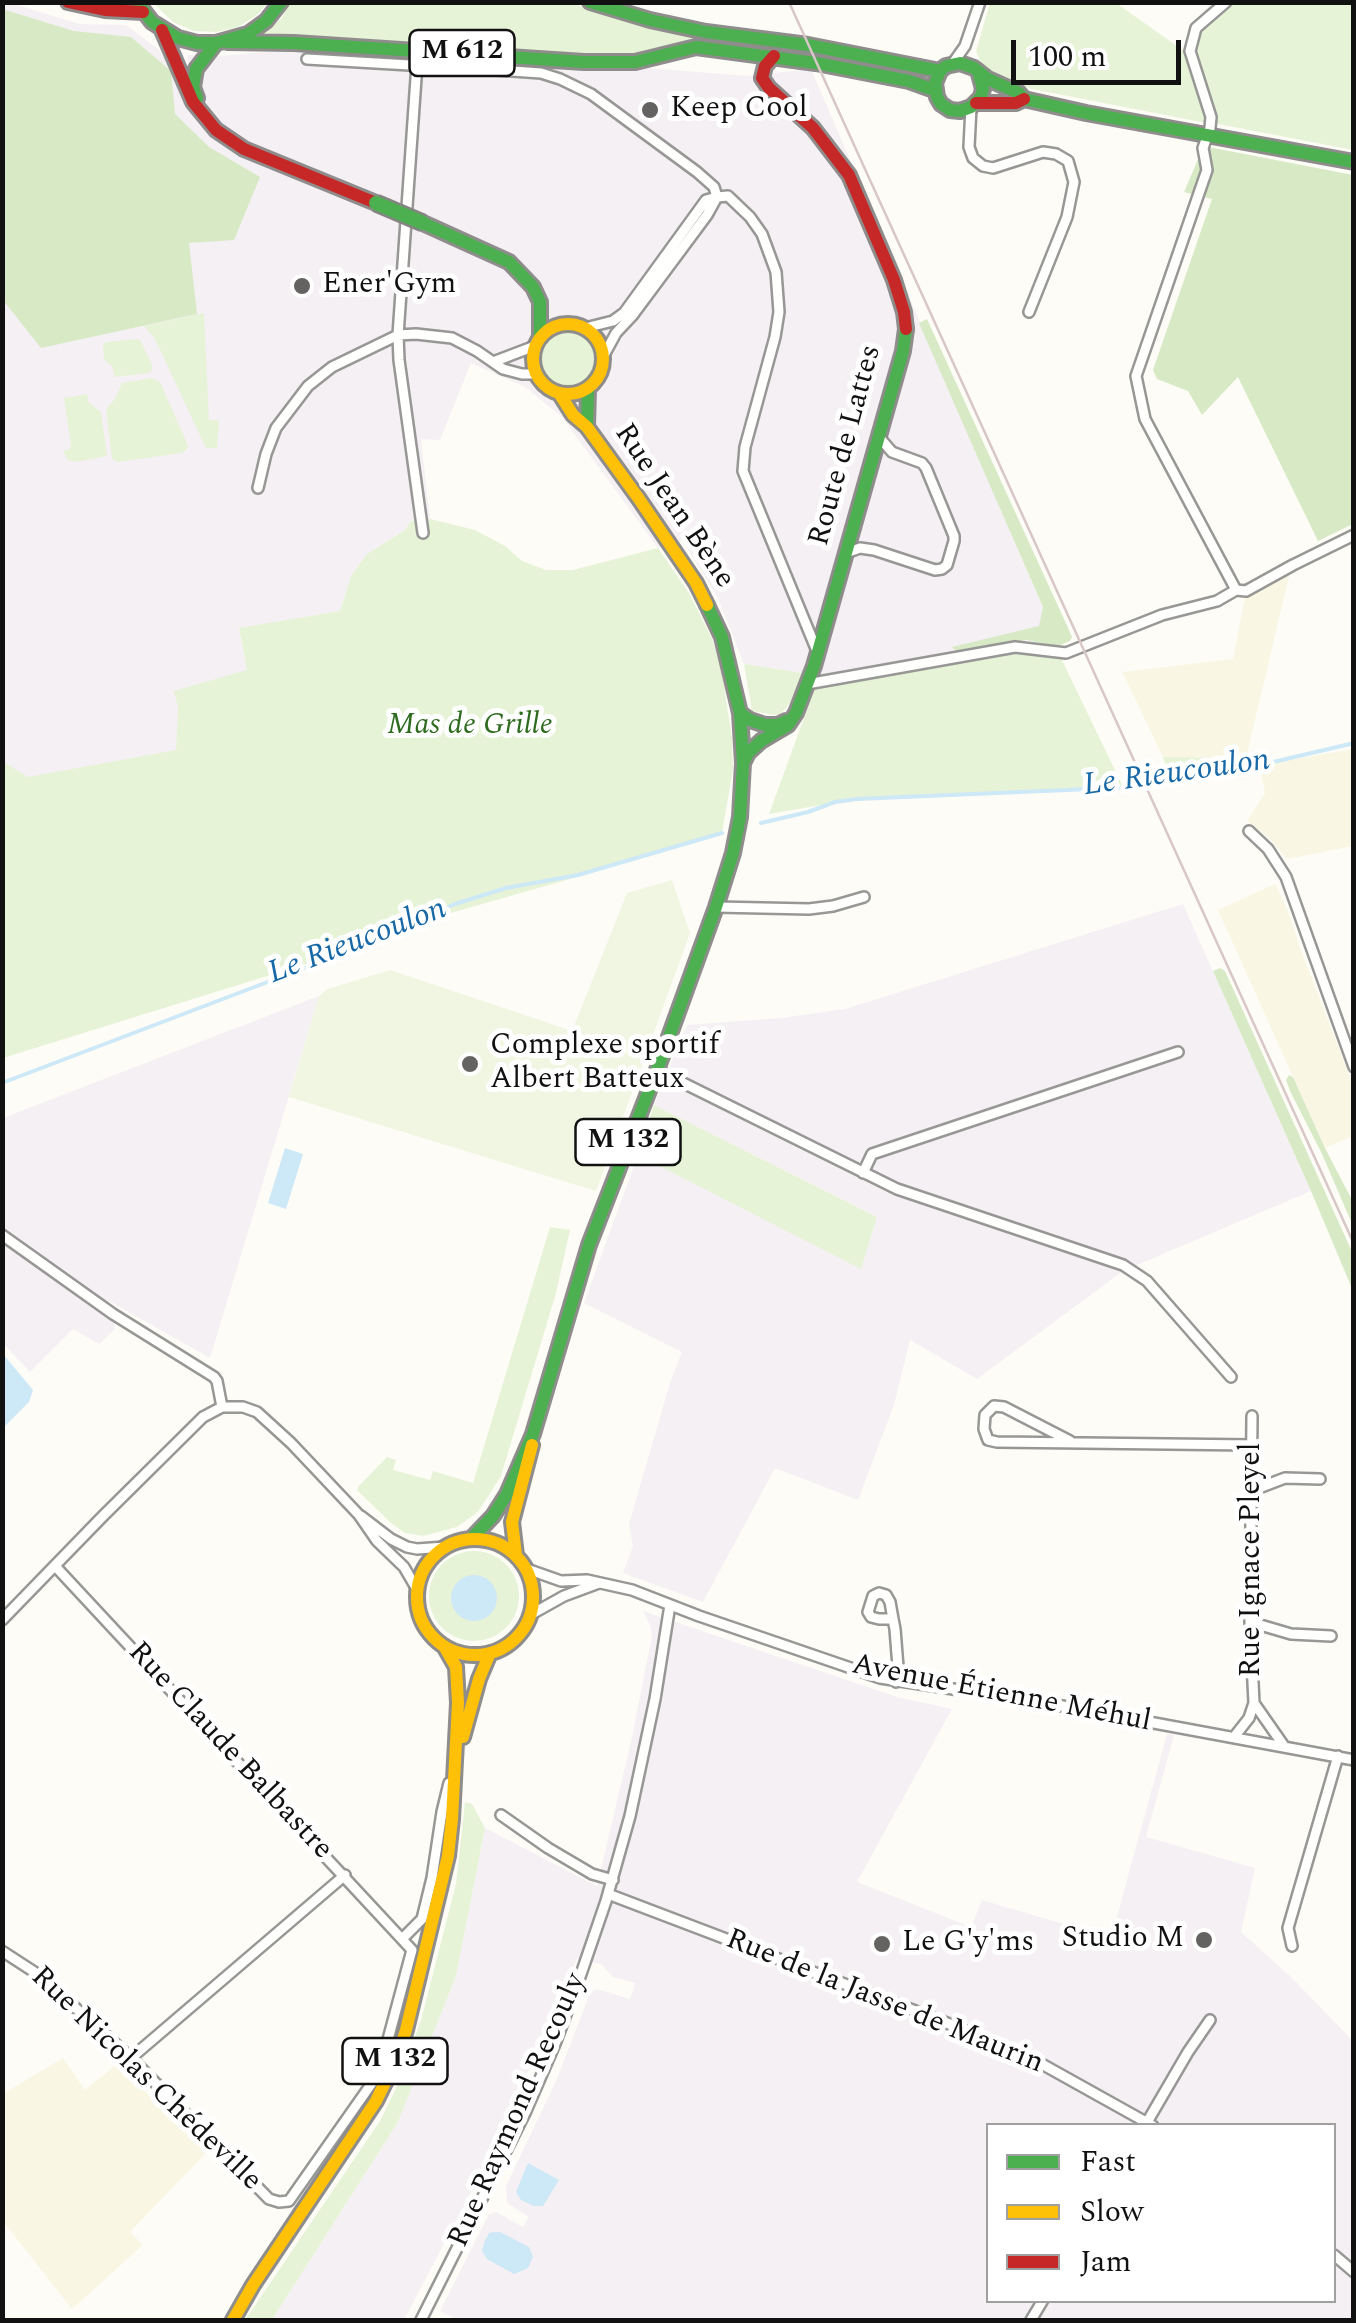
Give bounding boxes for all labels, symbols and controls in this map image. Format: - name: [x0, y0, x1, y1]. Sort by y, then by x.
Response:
- scale bar: [1016, 20, 1186, 82]
- road number: M 612: [410, 30, 514, 76]
- text: 100 m: [1028, 34, 1106, 80]
- place label: Keep Cool: [670, 92, 808, 128]
- marker: Keep Cool: [639, 99, 661, 121]
- place label: Ener'Gym: [322, 268, 456, 304]
- marker: Ener'Gym: [291, 275, 313, 297]
- street label: Route de Lattes: [803, 342, 891, 550]
- street label: Rue Jean Bène: [605, 418, 741, 596]
- park label: Mas de Grille: [387, 709, 553, 745]
- water label: Le Rieucoulon: [1081, 743, 1273, 807]
- water label: Le Rieucoulon: [263, 891, 453, 995]
- place label: Complexe sportif Albert Batteux: [490, 1029, 719, 1100]
- marker: Complexe sportif Albert Batteux: [459, 1053, 481, 1075]
- road number: M 132: [576, 1119, 680, 1165]
- street label: Rue Ignace Pleyel: [1235, 1442, 1271, 1678]
- street label: Rue Claude Balbastre: [119, 1636, 339, 1868]
- street label: Avenue Étienne Méhul: [848, 1648, 1154, 1742]
- place label: Studio M: [1062, 1922, 1184, 1958]
- street label: Rue de la Jasse de Maurin: [720, 1923, 1048, 2083]
- place label: Le G'y'ms: [902, 1926, 1034, 1962]
- marker: Studio M: [1193, 1929, 1215, 1951]
- marker: Le G'y'ms: [871, 1933, 893, 1955]
- street label: Rue Nicolas Chédeville: [22, 1960, 268, 2200]
- street label: Rue Raymond Recouly: [442, 1968, 596, 2254]
- road number: M 132: [342, 2038, 448, 2084]
- legend: [986, 2123, 1336, 2303]
- text: Fast: [1080, 2139, 1136, 2185]
- text: Slow: [1080, 2189, 1144, 2235]
- text: Jam: [1080, 2239, 1131, 2285]

